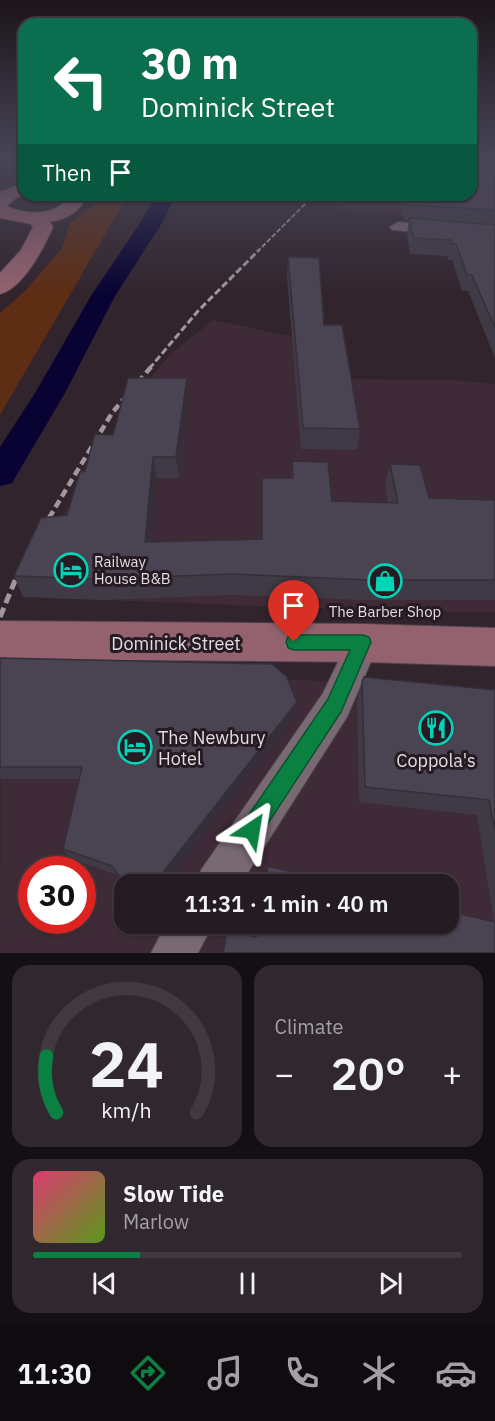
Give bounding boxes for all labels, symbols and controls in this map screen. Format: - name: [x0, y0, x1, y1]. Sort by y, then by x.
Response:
- text: 30 m: [141, 36, 239, 91]
- icon: left: [42, 42, 120, 120]
- text: Dominick Street: [141, 89, 335, 124]
- icon: arrive: [104, 156, 137, 189]
- text: Then: [42, 158, 92, 187]
- hotel icon: Railway House B&B: [53, 552, 89, 588]
- place label: Railway House B&B: [94, 552, 171, 588]
- shop icon: The Barber Shop: [367, 563, 403, 599]
- pin: [268, 580, 319, 642]
- icon: arrive: [277, 589, 310, 622]
- place label: The Barber Shop: [329, 602, 441, 621]
- street label: Dominick Street: [111, 632, 241, 655]
- restaurant icon: Coppola's: [418, 710, 454, 746]
- place label: The Newbury Hotel: [158, 726, 265, 770]
- hotel icon: The Newbury Hotel: [117, 729, 153, 765]
- place label: Coppola's: [396, 749, 476, 772]
- position arrow: [220, 798, 284, 862]
- speed limit sign: 30: [18, 856, 96, 934]
- text: 11:31 · 1 min · 40 m: [185, 889, 389, 918]
- text: Climate: [275, 1013, 343, 1040]
- text: 24: [89, 1023, 164, 1104]
- text: 20°: [331, 1044, 406, 1102]
- text: −: [275, 1052, 294, 1095]
- text: +: [442, 1052, 462, 1095]
- text: km/h: [102, 1096, 152, 1124]
- text: Slow Tide: [123, 1179, 224, 1208]
- text: Marlow: [123, 1208, 189, 1235]
- icon: previous: [88, 1267, 121, 1300]
- icon: pause: [231, 1267, 264, 1300]
- icon: next: [374, 1267, 407, 1300]
- icon: directions: [127, 1352, 169, 1394]
- icon: music: [204, 1352, 246, 1394]
- icon: phone: [281, 1352, 323, 1394]
- icon: climate: [358, 1352, 400, 1394]
- icon: car: [435, 1352, 477, 1394]
- text: 11:30: [18, 1356, 91, 1391]

